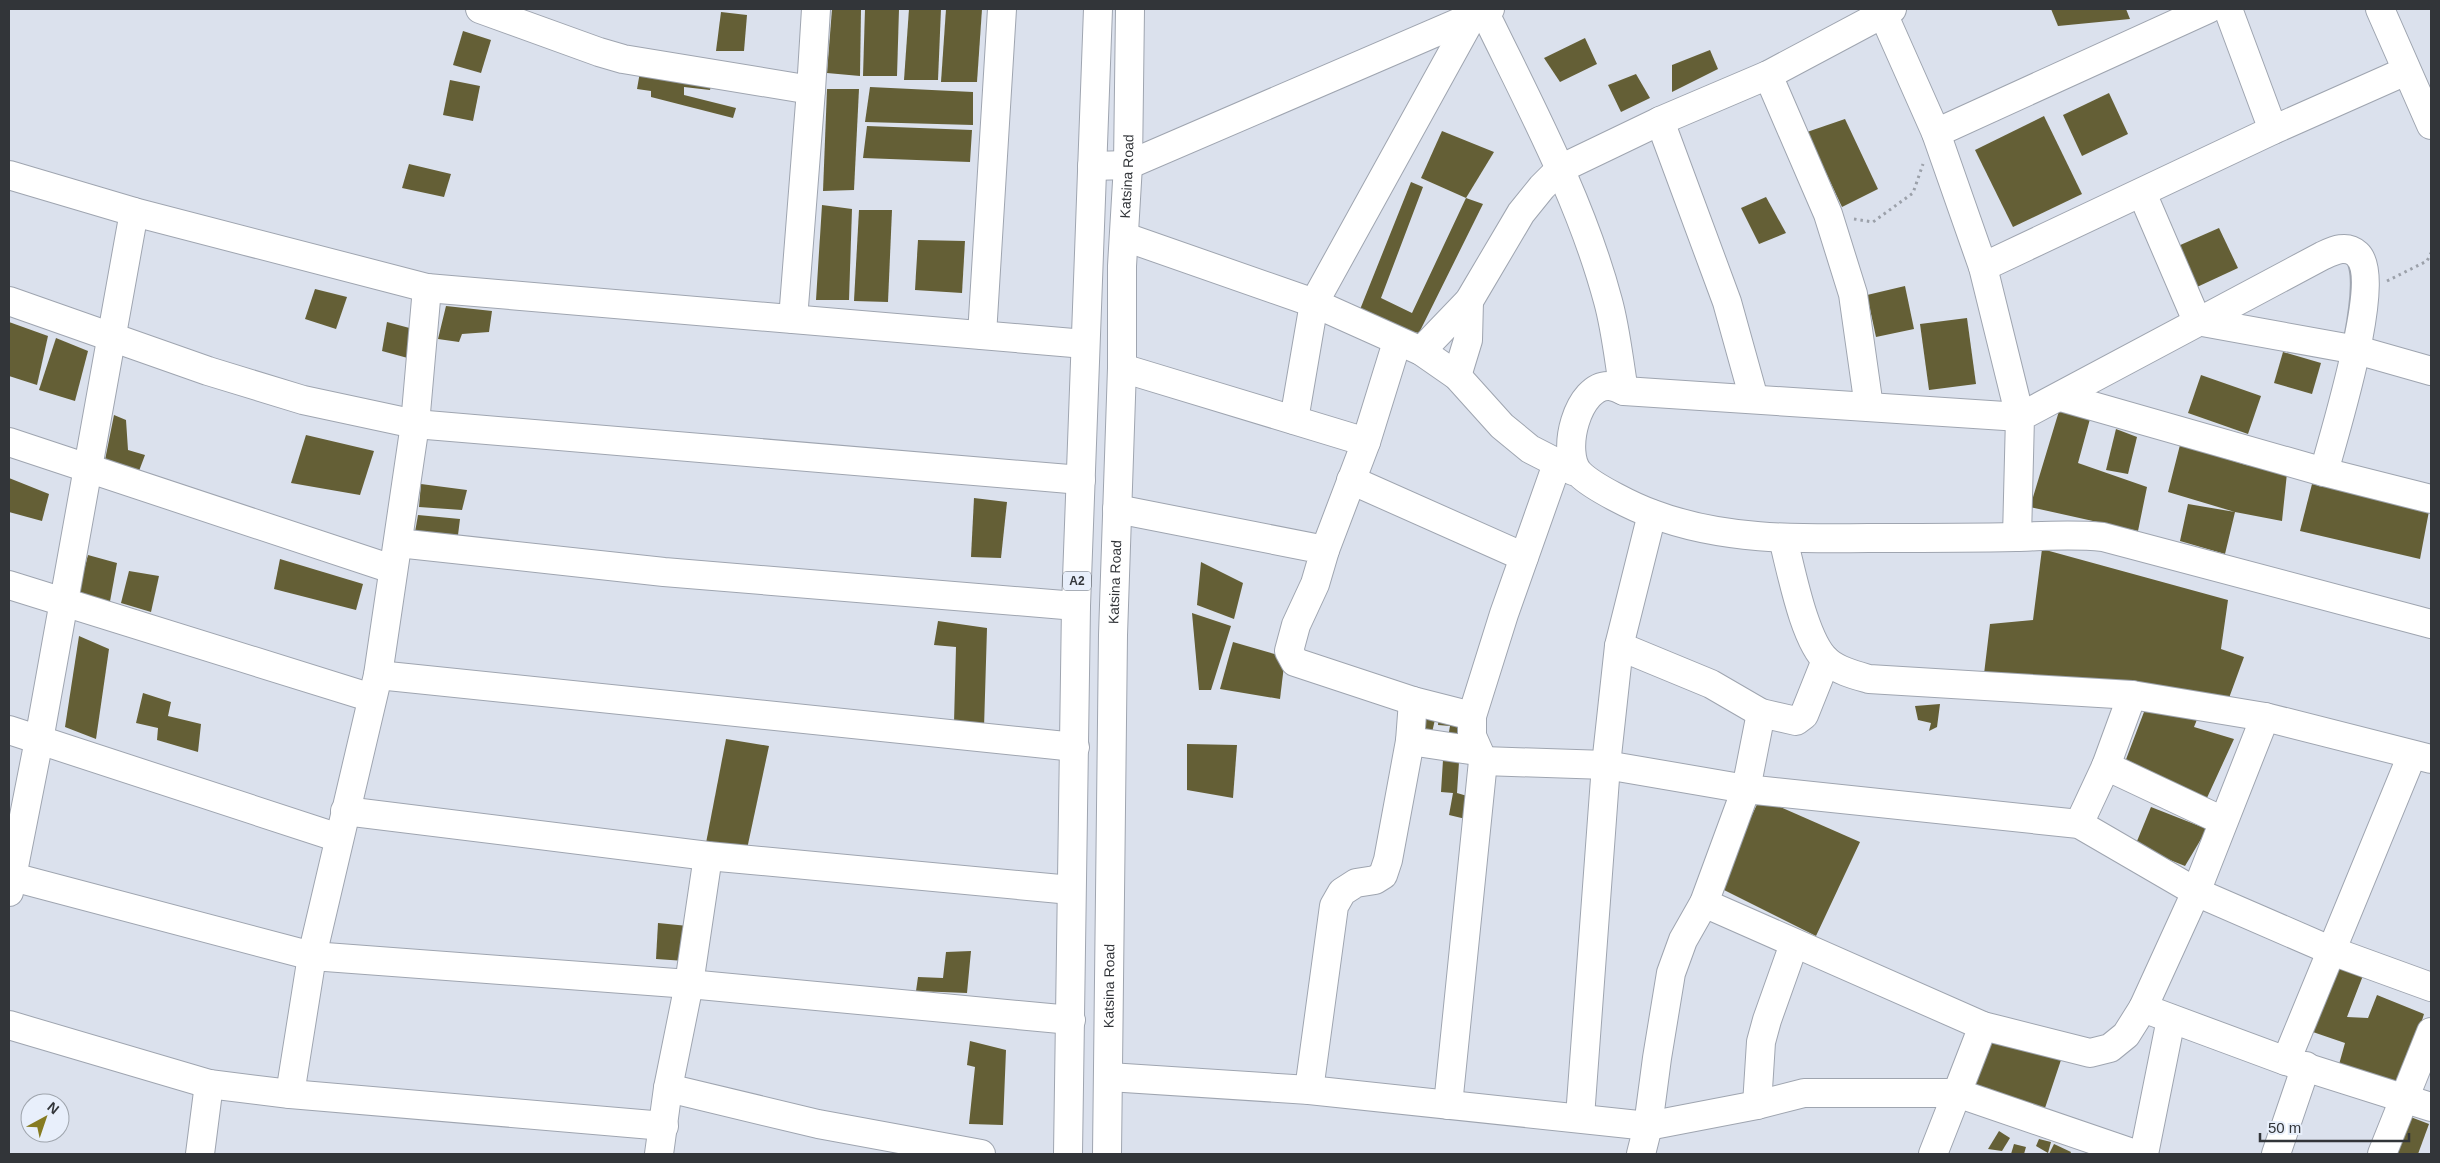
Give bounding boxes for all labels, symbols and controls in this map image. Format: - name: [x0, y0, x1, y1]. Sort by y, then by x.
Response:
- street label: Katsina Road: [1117, 134, 1136, 219]
- street label: Katsina Road: [1105, 540, 1124, 624]
- road number: A2: [1063, 572, 1091, 590]
- street label: Katsina Road: [1100, 944, 1117, 1028]
- north arrow: [20, 1093, 70, 1143]
- text: N: [44, 1099, 62, 1117]
- scale bar: [2260, 1110, 2409, 1142]
- text: 50 m: [2268, 1119, 2301, 1136]

